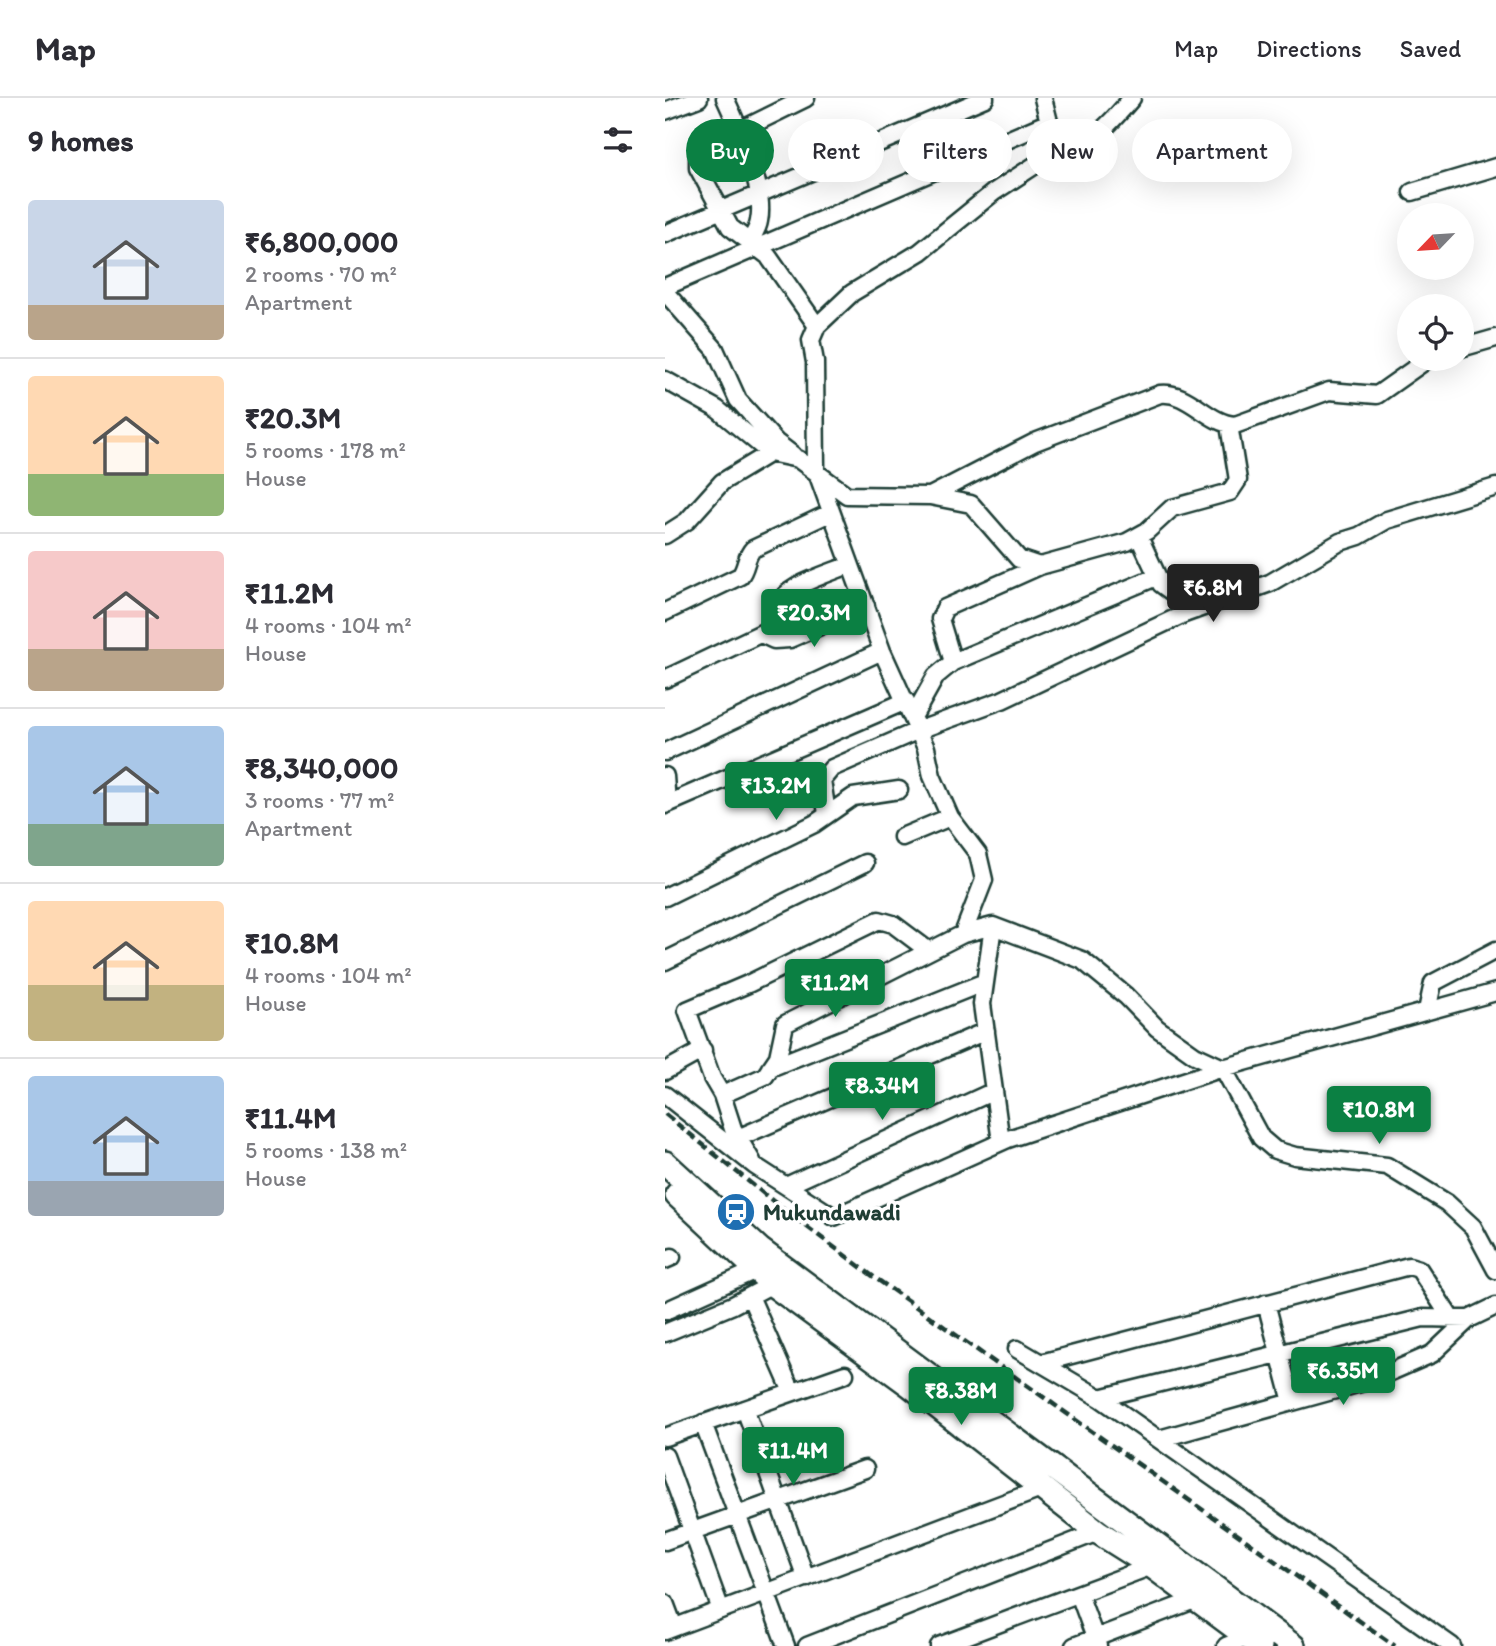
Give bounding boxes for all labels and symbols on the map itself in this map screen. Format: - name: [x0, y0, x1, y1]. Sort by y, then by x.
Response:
- north arrow: [1397, 203, 1473, 280]
- pin: ₹6.8M: [1164, 564, 1262, 624]
- pin: ₹20.3M: [757, 589, 871, 649]
- pin: ₹13.2M: [719, 762, 833, 822]
- pin: ₹11.2M: [778, 960, 892, 1019]
- pin: ₹8.34M: [825, 1062, 939, 1122]
- pin: ₹10.8M: [1322, 1086, 1436, 1146]
- station icon: Mukundawadi: [715, 1191, 757, 1233]
- place label: Mukundawadi: [763, 1198, 901, 1226]
- pin: ₹6.35M: [1286, 1348, 1400, 1407]
- pin: ₹8.38M: [904, 1368, 1018, 1427]
- pin: ₹11.4M: [736, 1428, 850, 1487]

